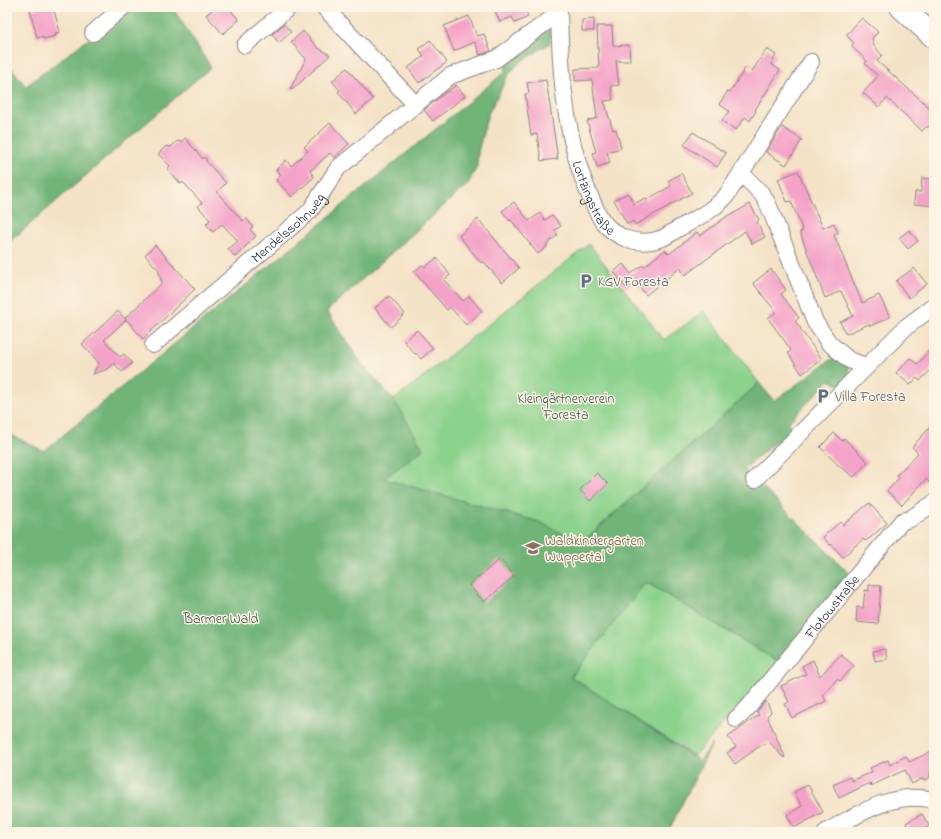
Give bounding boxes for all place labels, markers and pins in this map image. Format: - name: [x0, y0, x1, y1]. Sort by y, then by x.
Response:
- parking icon: KGV Foresta: [577, 272, 595, 290]
- place label: KGV Foresta: [598, 272, 669, 293]
- parking icon: Villa Foresta: [814, 387, 832, 405]
- place label: Villa Foresta: [834, 387, 906, 408]
- place label: Waldkindergarten Wuppertal: [545, 531, 644, 568]
- school or university icon: Waldkindergarten Wuppertal: [524, 539, 542, 557]

